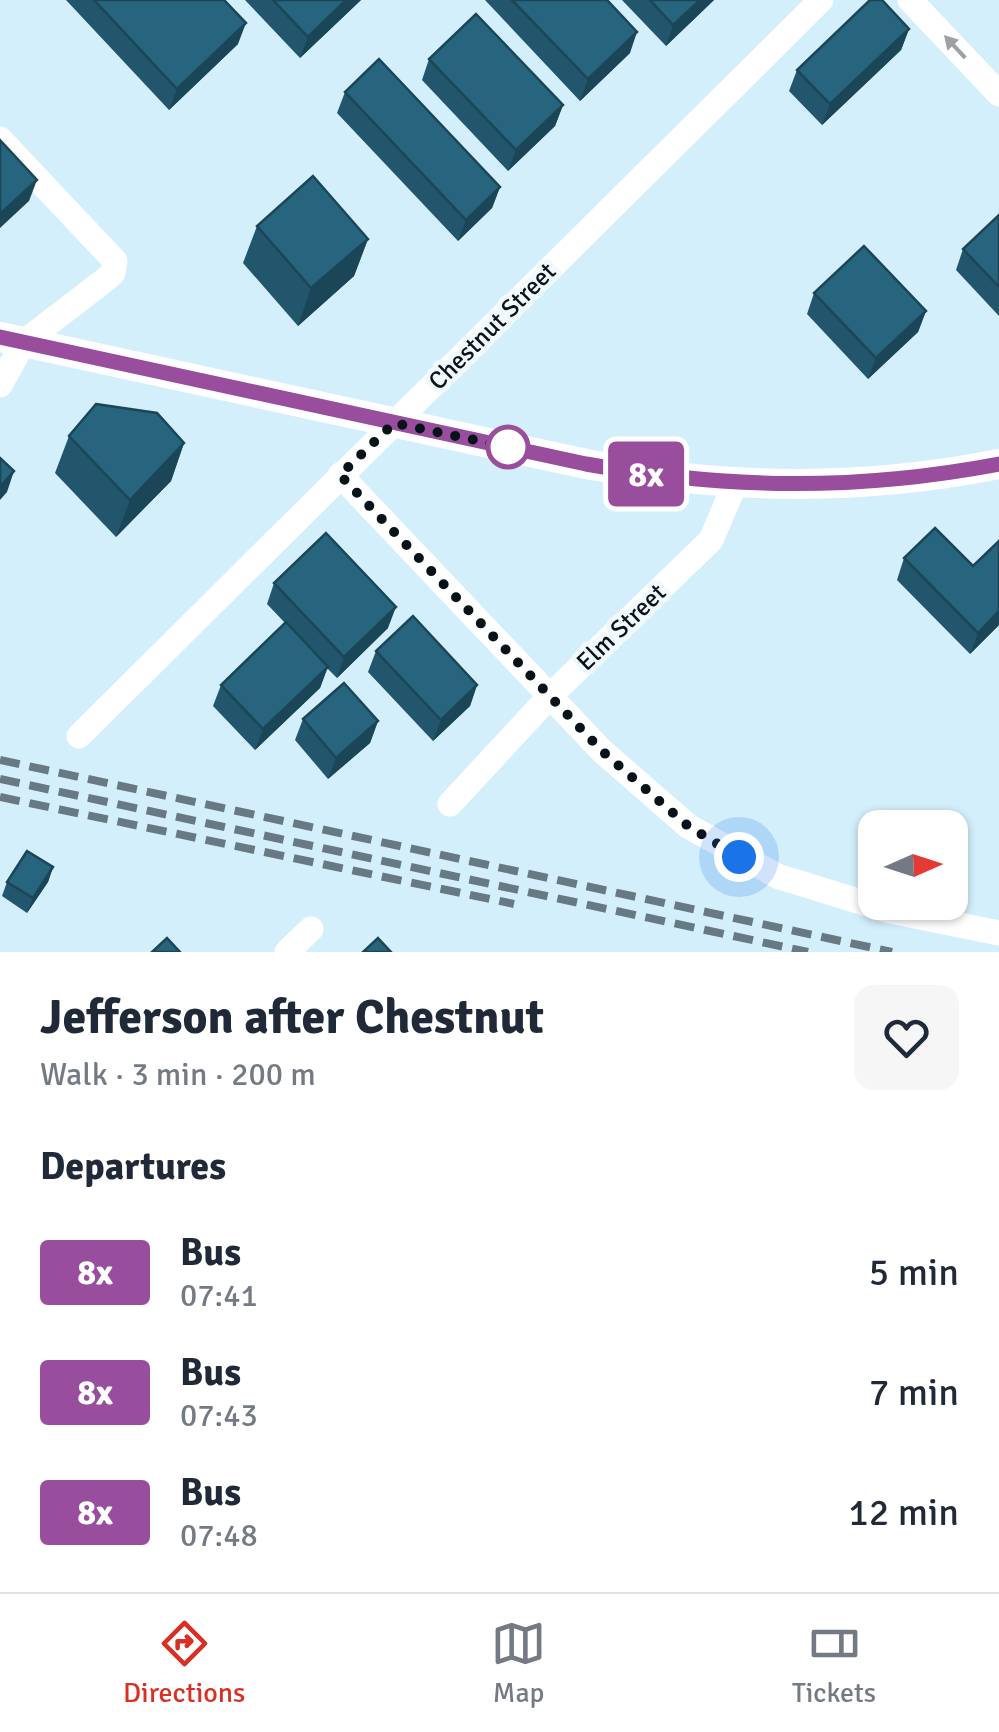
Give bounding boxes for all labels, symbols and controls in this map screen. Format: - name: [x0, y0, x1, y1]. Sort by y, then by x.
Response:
- one-way arrow: [944, 35, 967, 59]
- street label: Chestnut Street: [422, 256, 562, 396]
- unlabelled marker: [487, 426, 529, 468]
- line badge: 8x: [601, 442, 691, 506]
- text: 8x: [628, 453, 664, 496]
- street label: Elm Street: [570, 577, 672, 677]
- north arrow: [858, 810, 968, 920]
- map controls: [858, 810, 968, 920]
- your location: [714, 832, 764, 882]
- button: heart: [854, 985, 959, 1090]
- text: Jefferson after Chestnut: [40, 988, 544, 1047]
- text: Walk · 3 min · 200 m: [40, 1055, 316, 1094]
- text: Departures: [40, 1143, 226, 1190]
- text: Bus: [180, 1229, 241, 1276]
- text: 5 min: [869, 1249, 959, 1296]
- text: 8x: [77, 1251, 113, 1294]
- text: 07:41: [180, 1276, 258, 1315]
- text: Bus: [180, 1349, 241, 1396]
- text: 7 min: [869, 1369, 959, 1416]
- text: 8x: [77, 1371, 113, 1414]
- text: 07:43: [180, 1396, 258, 1435]
- text: Bus: [180, 1469, 241, 1516]
- text: 12 min: [848, 1489, 959, 1536]
- text: 8x: [77, 1491, 113, 1534]
- text: 07:48: [180, 1516, 258, 1555]
- tab: Directions: [123, 1616, 245, 1710]
- tab: Map: [491, 1616, 546, 1710]
- tab: Tickets: [792, 1616, 876, 1710]

